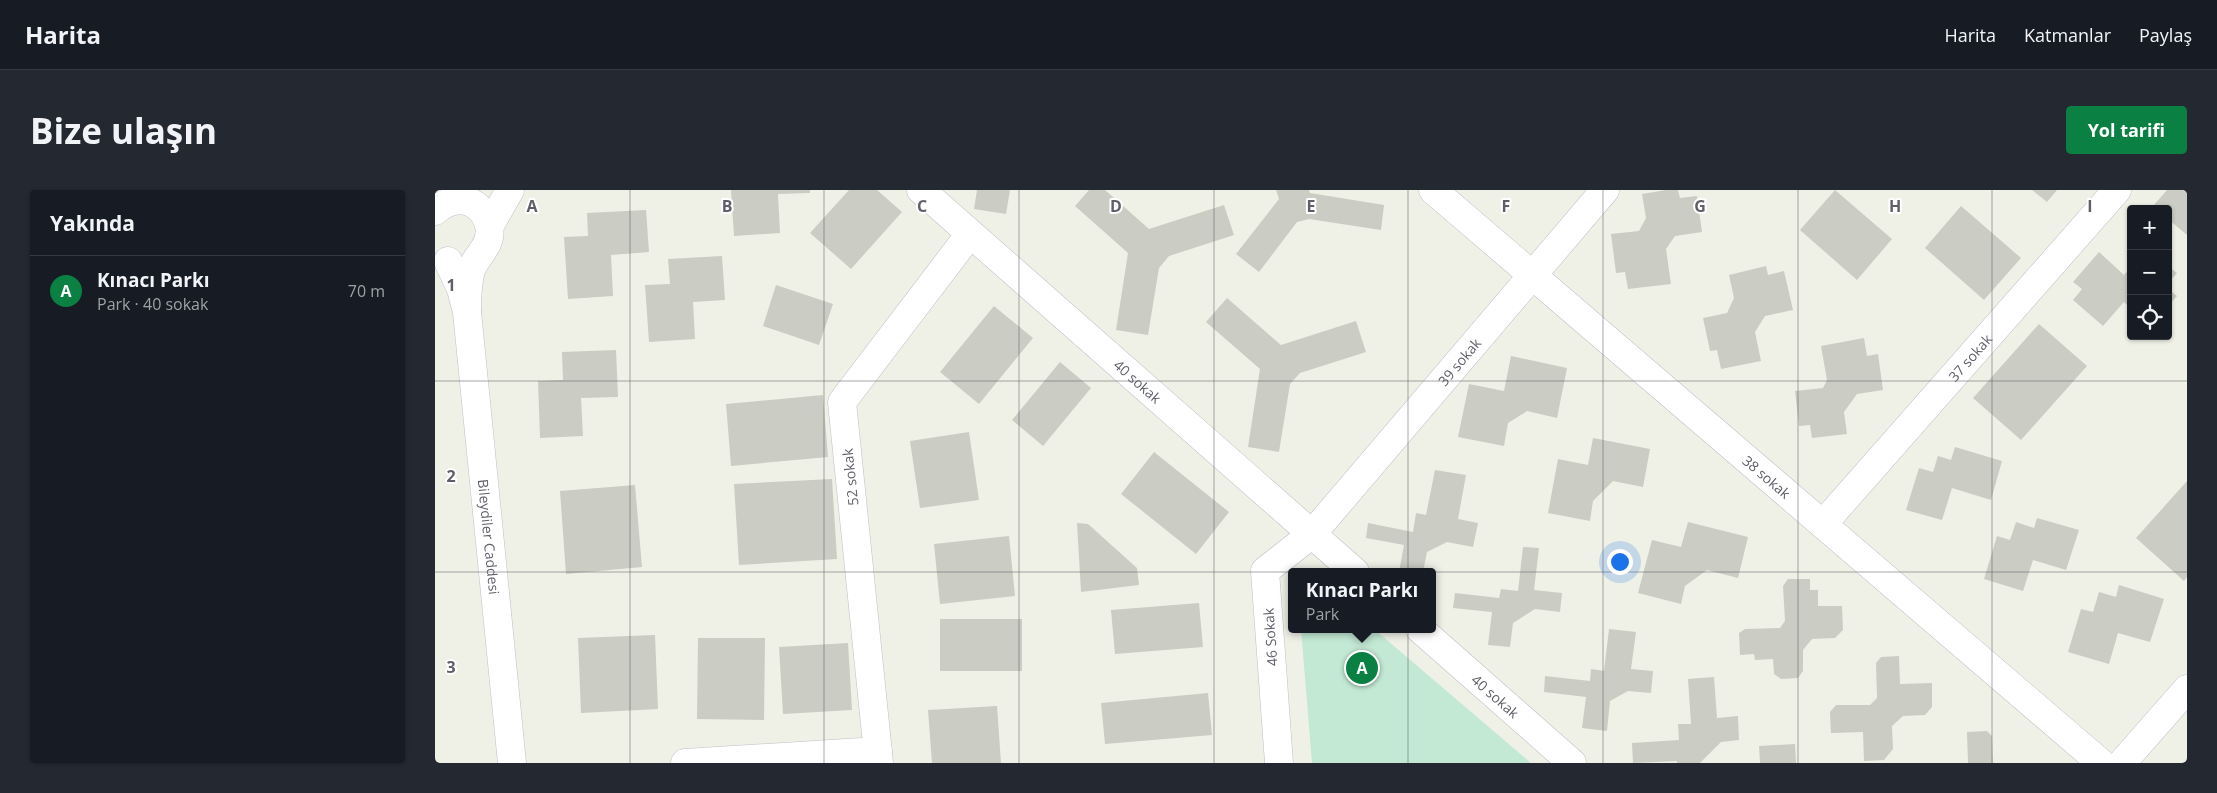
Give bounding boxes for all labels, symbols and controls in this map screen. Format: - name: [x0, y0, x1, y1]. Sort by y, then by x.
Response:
- text: Harita: [25, 18, 101, 51]
- text: Harita: [1944, 23, 1996, 47]
- text: Katmanlar: [2024, 23, 2111, 47]
- text: Paylaş: [2139, 23, 2192, 47]
- button: Yol tarifi: [2066, 106, 2187, 154]
- text: Bize ulaşın: [30, 107, 217, 154]
- text: A: [526, 195, 538, 217]
- text: B: [722, 195, 732, 217]
- text: C: [917, 195, 927, 217]
- text: D: [1110, 195, 1122, 217]
- text: E: [1307, 195, 1316, 217]
- text: F: [1502, 195, 1510, 217]
- text: G: [1694, 195, 1706, 217]
- text: H: [1889, 195, 1901, 217]
- text: I: [2087, 195, 2093, 217]
- map controls: [2127, 205, 2172, 340]
- button: +: [2127, 205, 2172, 250]
- text: Yakında: [50, 209, 135, 237]
- button: −: [2127, 250, 2172, 295]
- text: Kınacı Parkı: [97, 267, 210, 293]
- text: 1: [446, 274, 456, 296]
- text: A: [60, 280, 72, 302]
- text: 70 m: [348, 280, 385, 302]
- text: Park · 40 sokak: [97, 293, 208, 315]
- button: locate: [2127, 295, 2172, 340]
- street label: 37 sokak: [1944, 329, 1996, 385]
- street label: 39 sokak: [1433, 333, 1485, 389]
- street label: 40 sokak: [1110, 355, 1166, 407]
- street label: 52 sokak: [837, 447, 862, 506]
- street label: 38 sokak: [1739, 451, 1795, 503]
- text: 2: [446, 465, 456, 487]
- street label: Bileydiler Caddesi: [474, 478, 505, 595]
- your location: [1607, 549, 1633, 575]
- popup: [1288, 568, 1436, 633]
- text: Kınacı Parkı: [1306, 577, 1418, 603]
- text: Park: [1306, 603, 1339, 625]
- street label: 46 Sokak: [1258, 607, 1282, 667]
- pin: A: [1346, 649, 1378, 687]
- text: 3: [446, 656, 456, 678]
- street label: 40 sokak: [1468, 670, 1524, 722]

